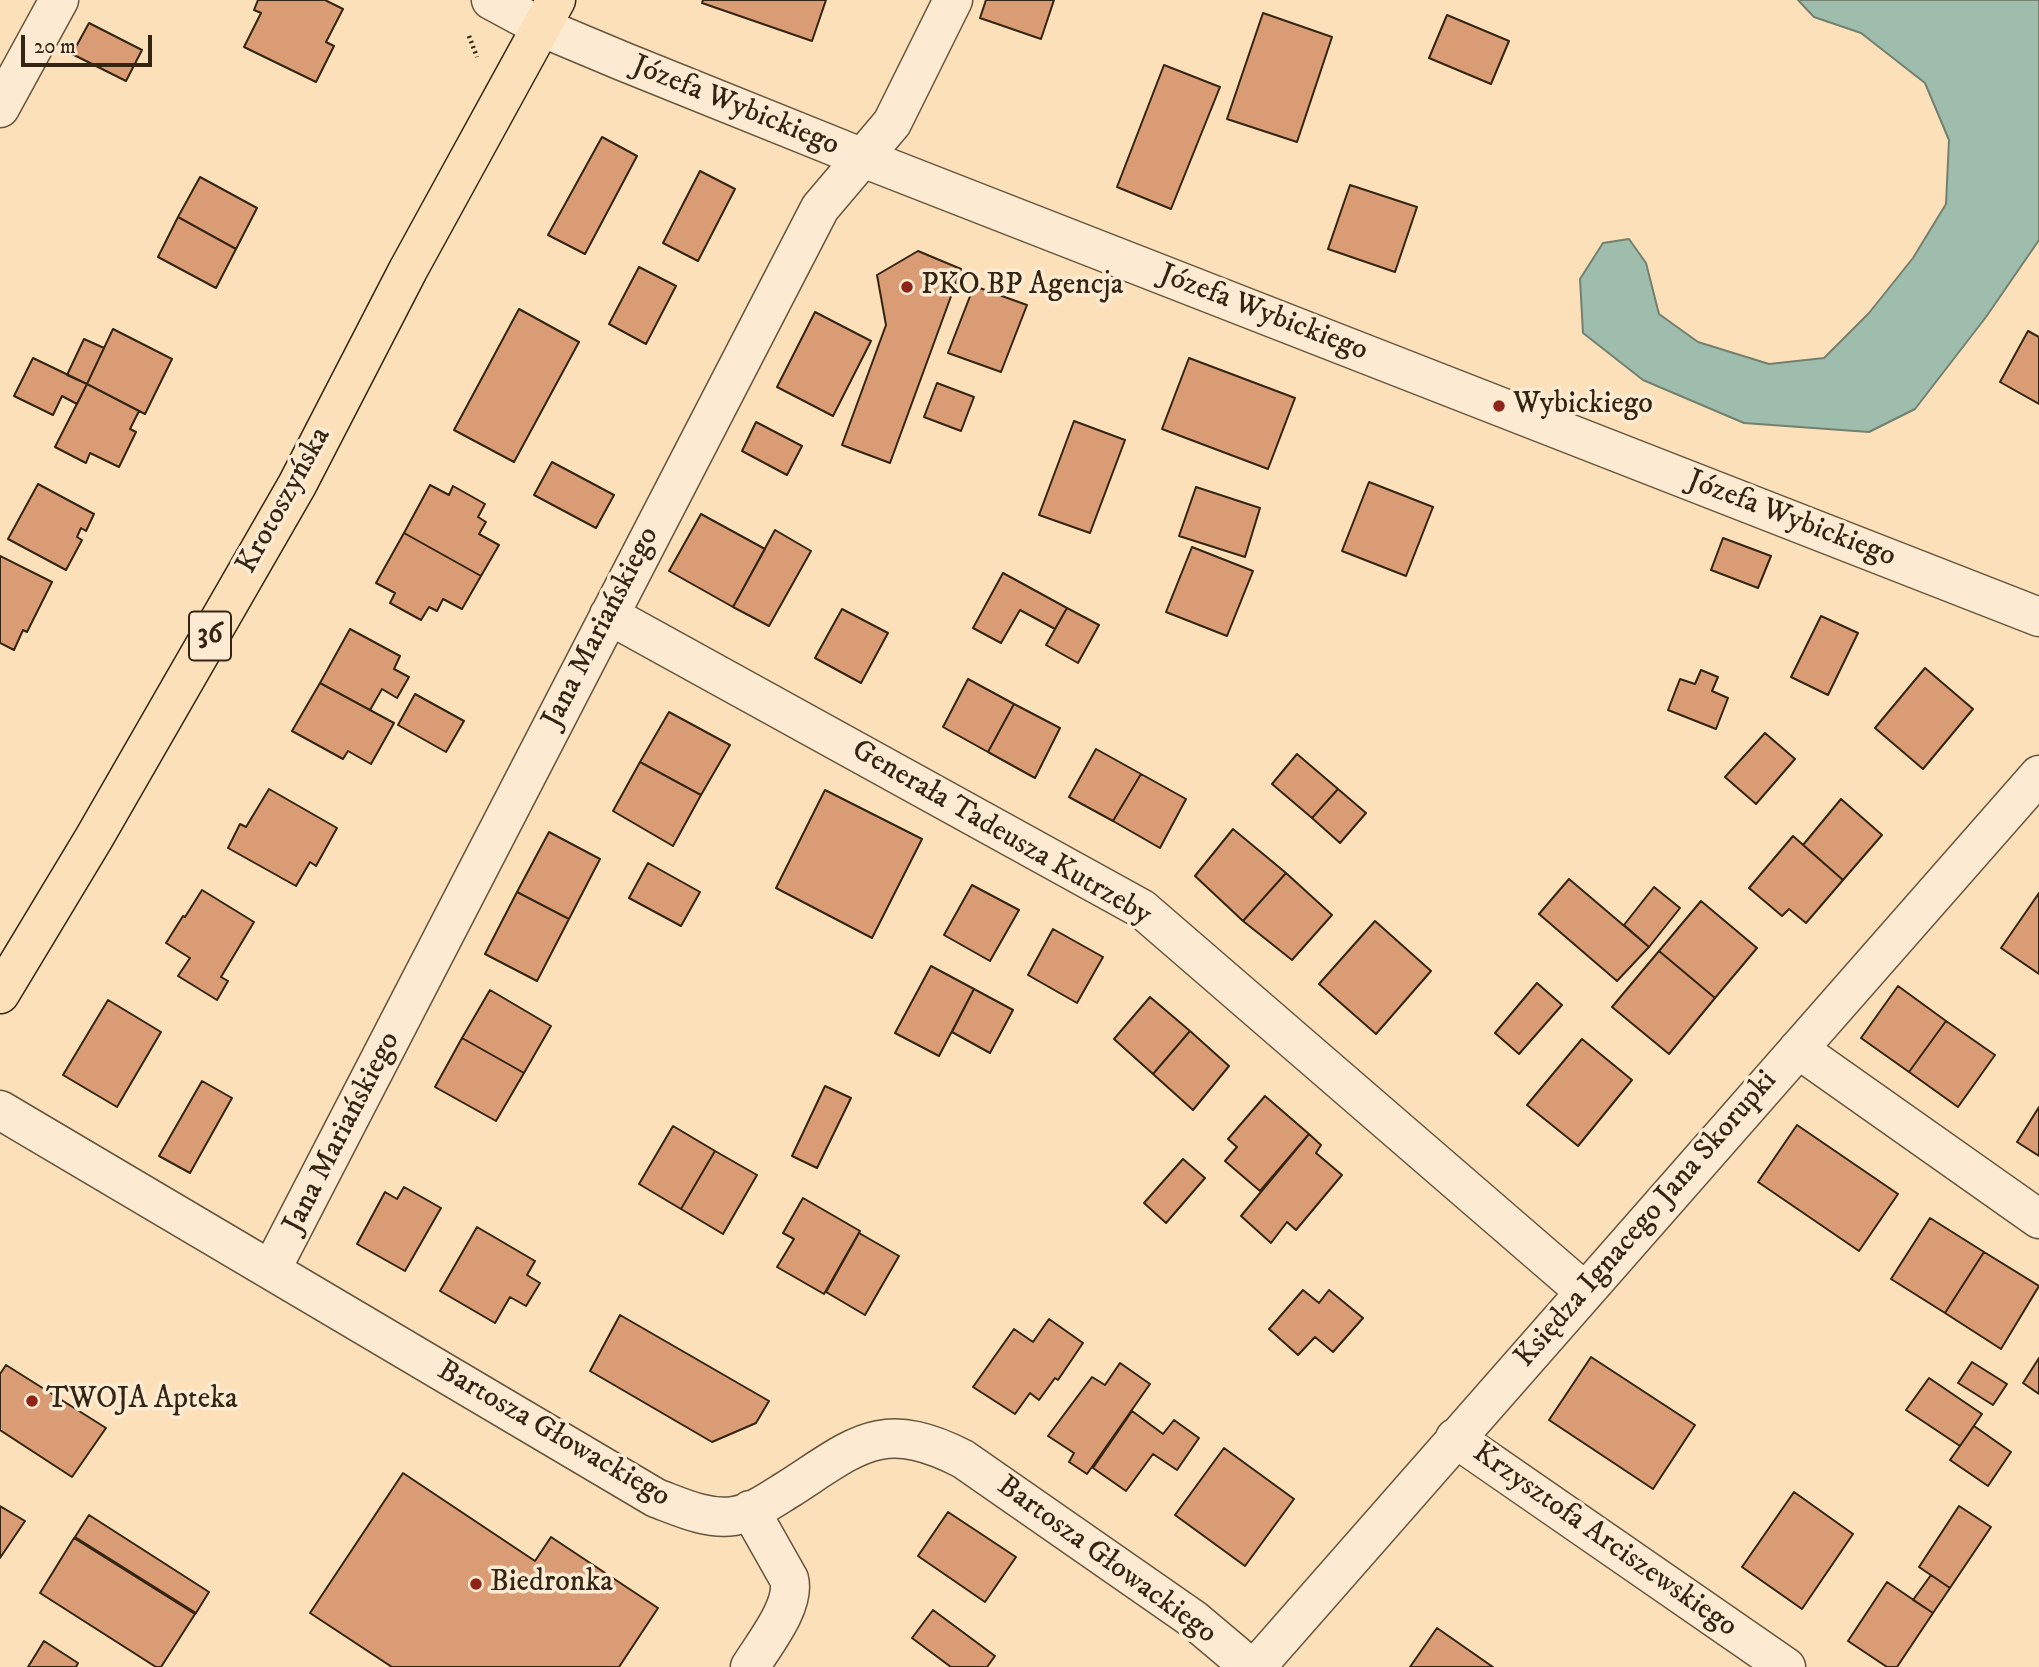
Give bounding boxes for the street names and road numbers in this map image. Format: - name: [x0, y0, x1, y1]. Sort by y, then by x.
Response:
- street label: Józefa Wybickiego: [626, 49, 844, 165]
- street label: Józefa Wybickiego: [1154, 258, 1372, 370]
- street label: Krotoszyńska: [230, 422, 340, 580]
- street label: Józefa Wybickiego: [1682, 464, 1900, 576]
- street label: Jana Mariańskiego: [536, 522, 668, 734]
- road number: 36: [189, 612, 231, 660]
- street label: Generała Tadeusza Kutrzeby: [845, 733, 1157, 935]
- street label: Jana Mariańskiego: [277, 1027, 409, 1239]
- street label: Księdza Ignacego Jana Skorupki: [1508, 1064, 1786, 1376]
- street label: Bartosza Głowackiego: [430, 1354, 676, 1516]
- street label: Krzysztofa Arciszewskiego: [1465, 1436, 1743, 1646]
- street label: Bartosza Głowackiego: [989, 1469, 1223, 1653]

